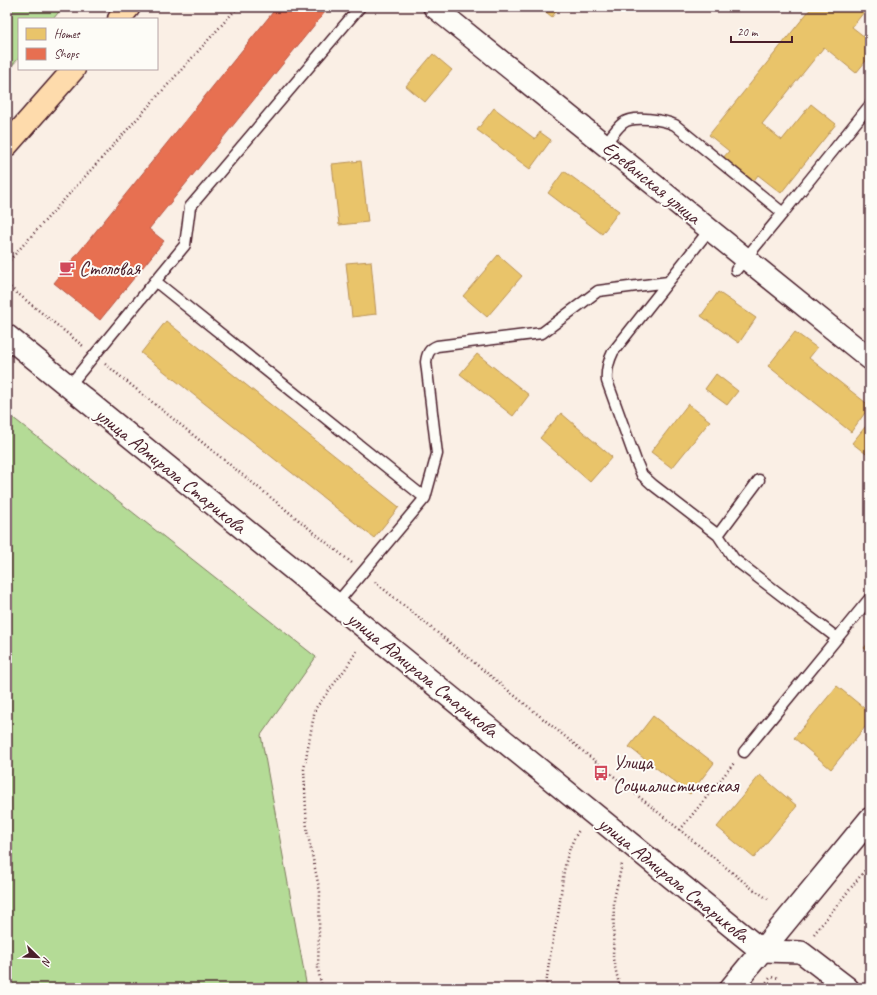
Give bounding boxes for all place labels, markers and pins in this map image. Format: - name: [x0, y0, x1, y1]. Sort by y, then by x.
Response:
- place label: Столовая: [79, 256, 141, 281]
- cafe icon: Столовая: [58, 259, 76, 277]
- place label: Улица Социалистическая: [613, 750, 740, 798]
- bus stop icon: Улица Социалистическая: [592, 764, 610, 782]

